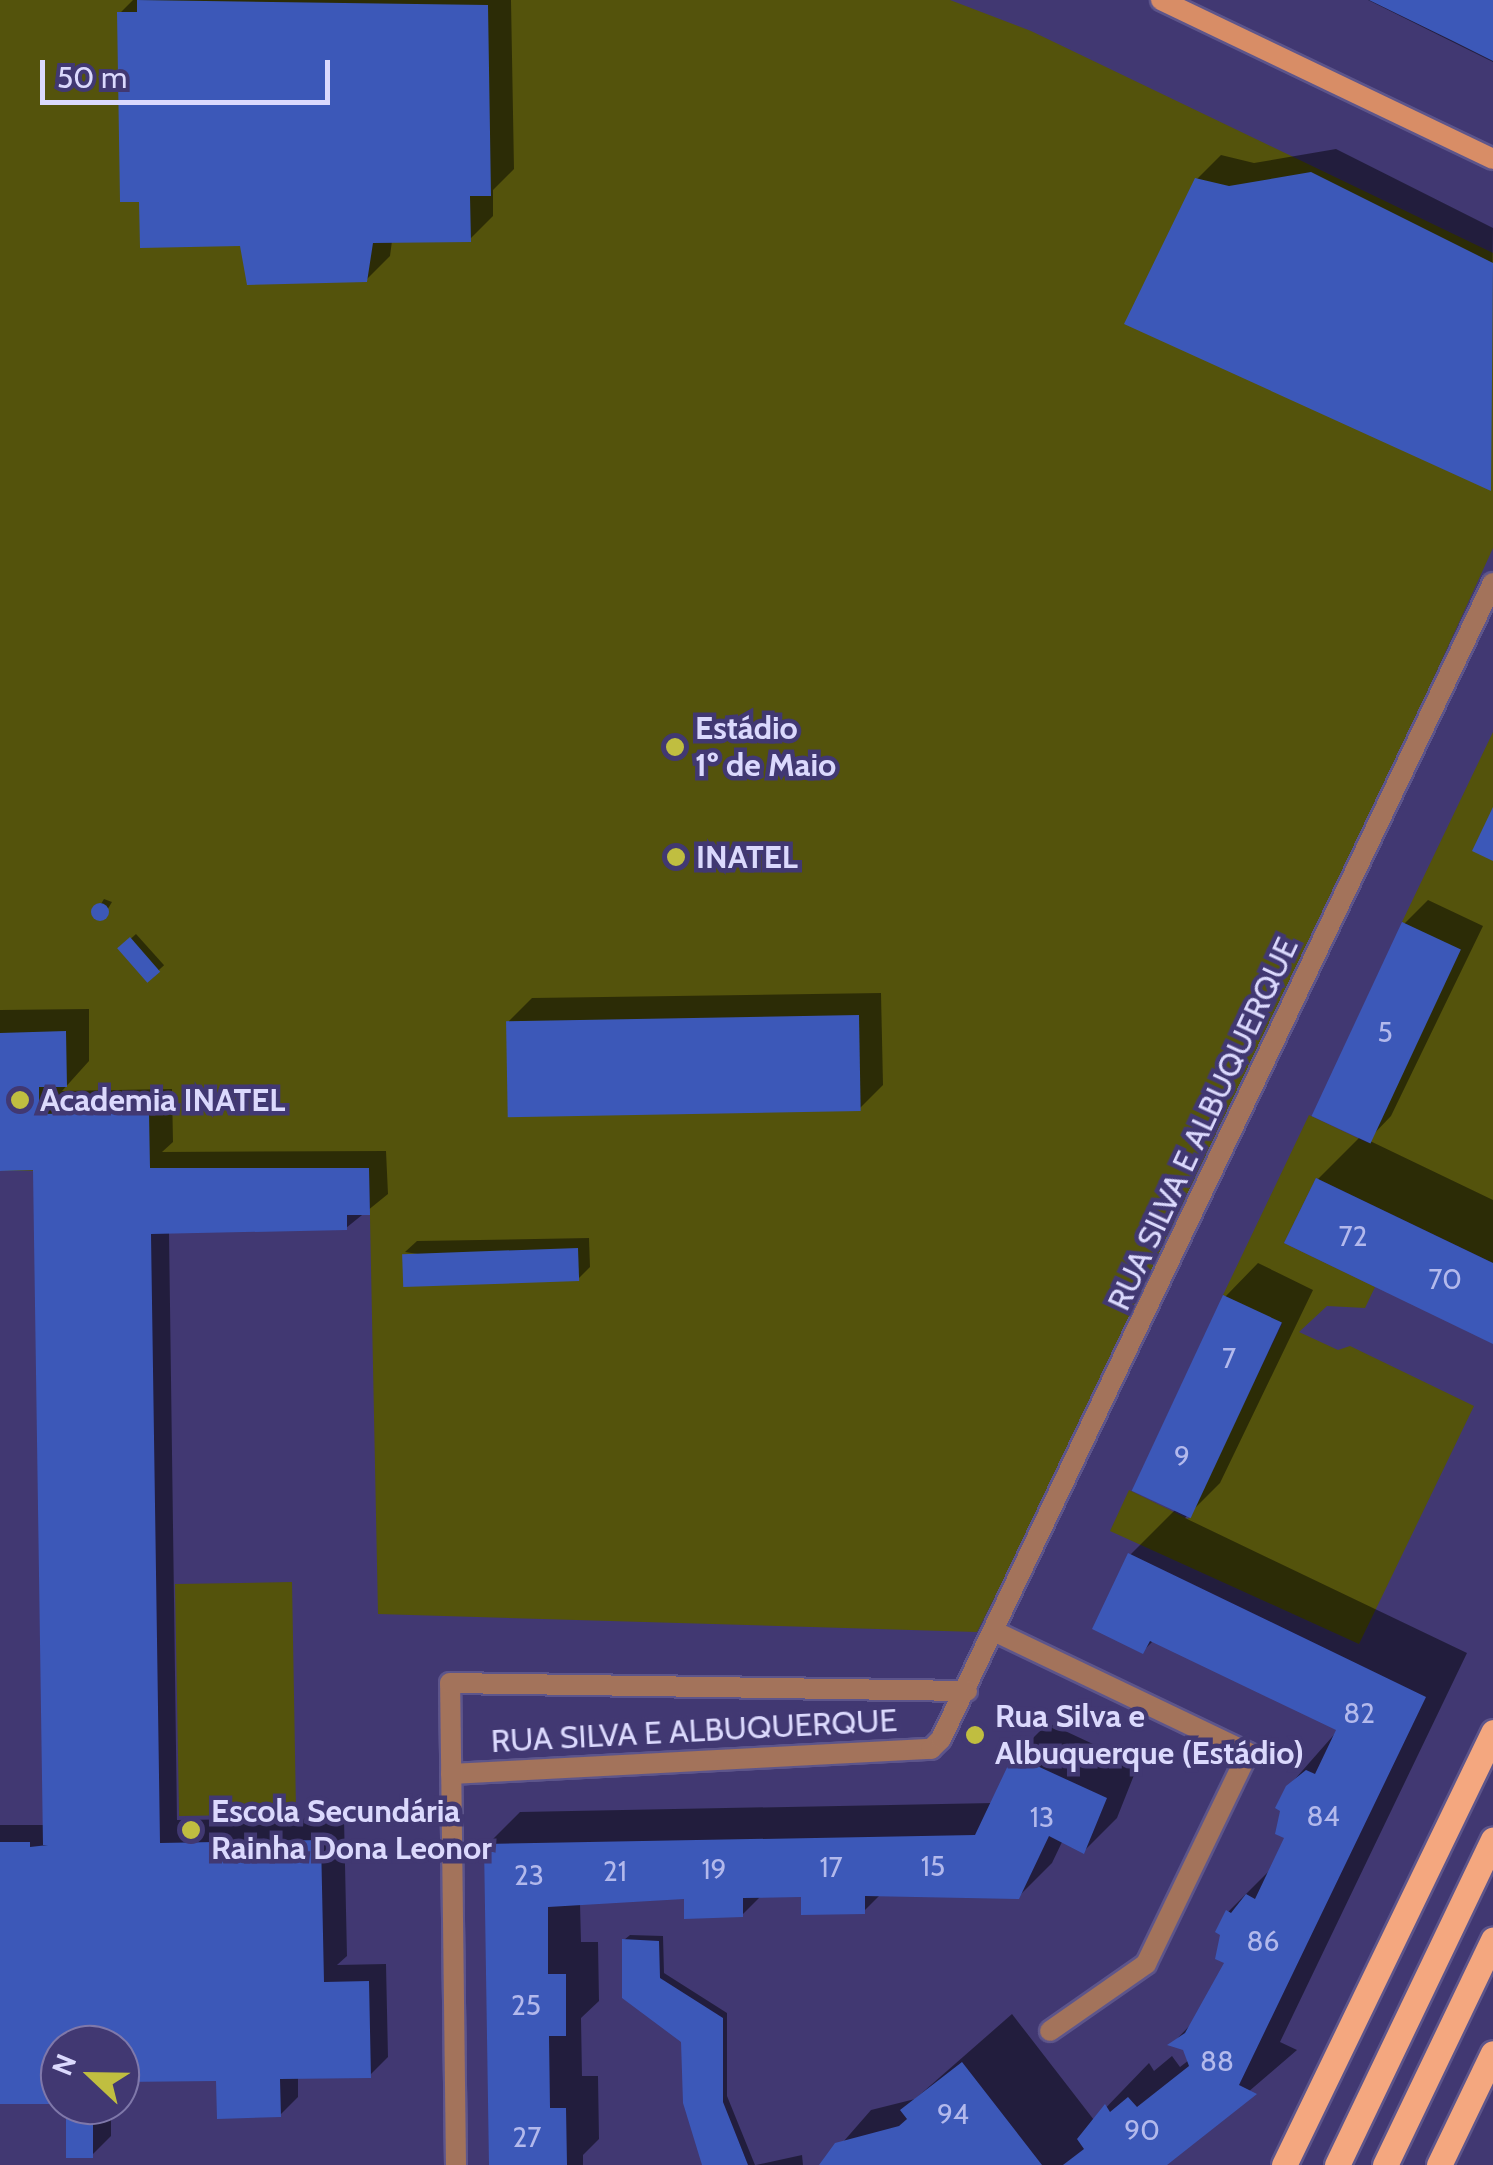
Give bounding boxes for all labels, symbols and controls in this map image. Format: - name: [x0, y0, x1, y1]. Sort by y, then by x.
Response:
- scale bar: [45, 40, 335, 102]
- text: 50 m: [57, 59, 127, 96]
- place label: Estádio 1º de Maio: [695, 710, 836, 785]
- marker: Estádio 1º de Maio: [664, 736, 686, 758]
- place label: INATEL: [696, 838, 798, 876]
- marker: INATEL: [665, 846, 687, 868]
- street label: RUA SILVA E ALBUQUERQUE: [1100, 932, 1306, 1316]
- house number: 5: [1377, 1015, 1393, 1049]
- place label: Academia INATEL: [40, 1081, 285, 1119]
- marker: Academia INATEL: [9, 1089, 31, 1111]
- house number: 72: [1339, 1219, 1367, 1253]
- house number: 70: [1428, 1262, 1462, 1296]
- house number: 7: [1222, 1341, 1236, 1375]
- house number: 9: [1174, 1439, 1190, 1473]
- house number: 82: [1343, 1696, 1375, 1730]
- place label: Rua Silva e Albuquerque (Estádio): [995, 1698, 1304, 1773]
- street label: RUA SILVA E ALBUQUERQUE: [490, 1701, 898, 1761]
- marker: Rua Silva e Albuquerque (Estádio): [964, 1724, 986, 1746]
- place label: Escola Secundária Rainha Dona Leonor: [211, 1793, 492, 1868]
- house number: 84: [1306, 1799, 1340, 1833]
- house number: 13: [1030, 1800, 1054, 1834]
- marker: Escola Secundária Rainha Dona Leonor: [180, 1819, 202, 1841]
- house number: 15: [921, 1849, 945, 1883]
- house number: 17: [819, 1850, 843, 1884]
- house number: 19: [701, 1852, 727, 1886]
- house number: 21: [603, 1854, 627, 1888]
- house number: 23: [514, 1858, 544, 1892]
- house number: 86: [1247, 1924, 1279, 1958]
- house number: 25: [511, 1988, 541, 2022]
- north arrow: [40, 2025, 140, 2125]
- house number: 88: [1200, 2044, 1234, 2078]
- text: N: [45, 2049, 84, 2080]
- house number: 94: [937, 2097, 969, 2131]
- house number: 90: [1124, 2113, 1160, 2147]
- house number: 27: [513, 2120, 541, 2154]

